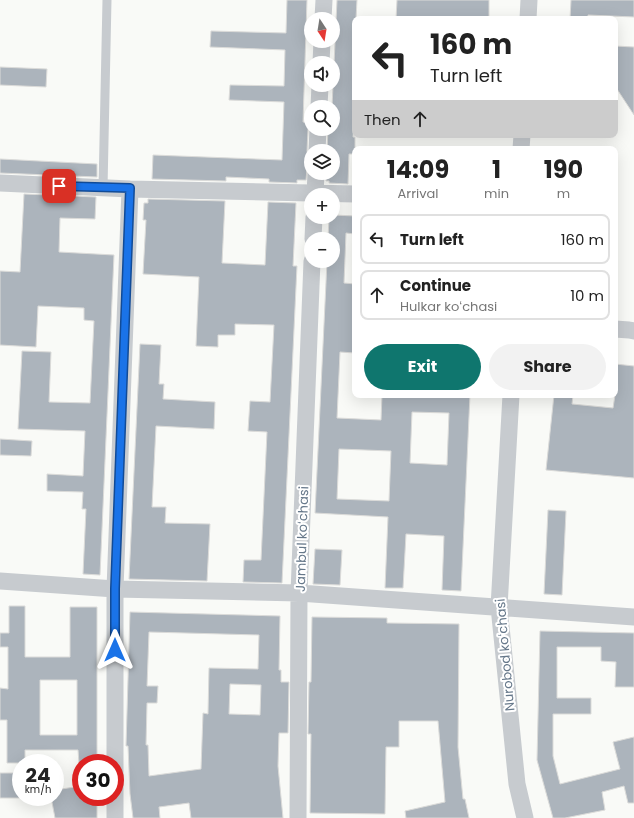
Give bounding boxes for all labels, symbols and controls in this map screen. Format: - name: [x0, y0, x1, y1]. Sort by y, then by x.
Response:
- north arrow: [304, 12, 340, 48]
- map controls: [304, 12, 340, 268]
- text: 160 m: [430, 25, 512, 64]
- icon: left: [364, 32, 416, 84]
- button: sound: [304, 56, 340, 92]
- text: Turn left: [430, 63, 502, 88]
- button: search: [304, 100, 340, 136]
- icon: ahead: [409, 108, 431, 130]
- text: Then: [364, 109, 401, 130]
- button: layers: [304, 144, 340, 180]
- text: 14:09: [387, 153, 449, 186]
- text: 1: [492, 153, 501, 186]
- text: 190: [544, 153, 583, 186]
- pin: [42, 169, 76, 203]
- icon: arrive: [48, 175, 70, 197]
- text: Arrival: [398, 184, 439, 203]
- text: min: [484, 184, 509, 203]
- text: m: [557, 184, 570, 203]
- button: +: [304, 188, 340, 224]
- icon: left: [366, 228, 388, 250]
- text: Turn left: [400, 229, 464, 250]
- text: 160 m: [561, 229, 604, 250]
- button: −: [304, 232, 340, 268]
- text: Continue: [400, 275, 471, 296]
- icon: ahead: [366, 284, 388, 306]
- text: 10 m: [570, 285, 604, 306]
- text: Hulkar koʻchasi: [400, 297, 497, 316]
- button: Exit: [364, 344, 481, 390]
- button: Share: [489, 344, 606, 390]
- street label: Jambul koʻchasi: [291, 486, 313, 592]
- street label: Nurobod koʻchasi: [491, 598, 519, 712]
- position arrow: [94, 629, 136, 671]
- speed limit sign: 30: [72, 754, 124, 806]
- text: 24: [26, 761, 50, 789]
- text: km/h: [25, 782, 51, 797]

